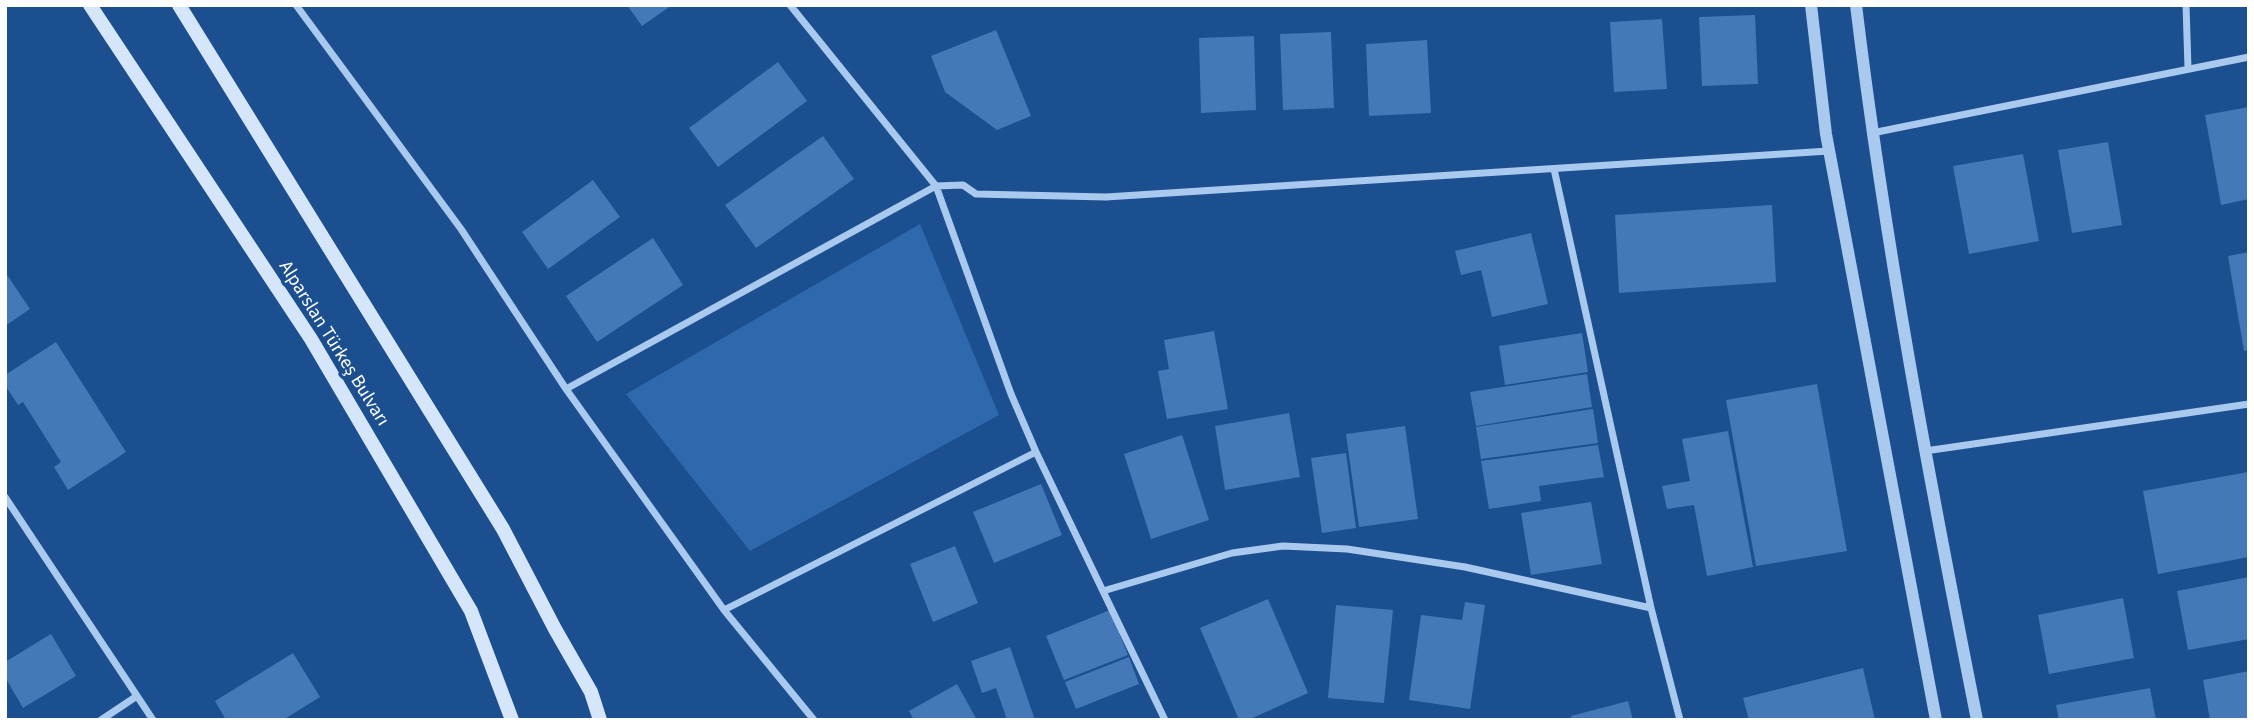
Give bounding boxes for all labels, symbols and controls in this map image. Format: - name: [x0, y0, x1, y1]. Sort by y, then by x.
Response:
- street label: Alparslan Türkeş Bulvarı: [273, 257, 393, 431]

